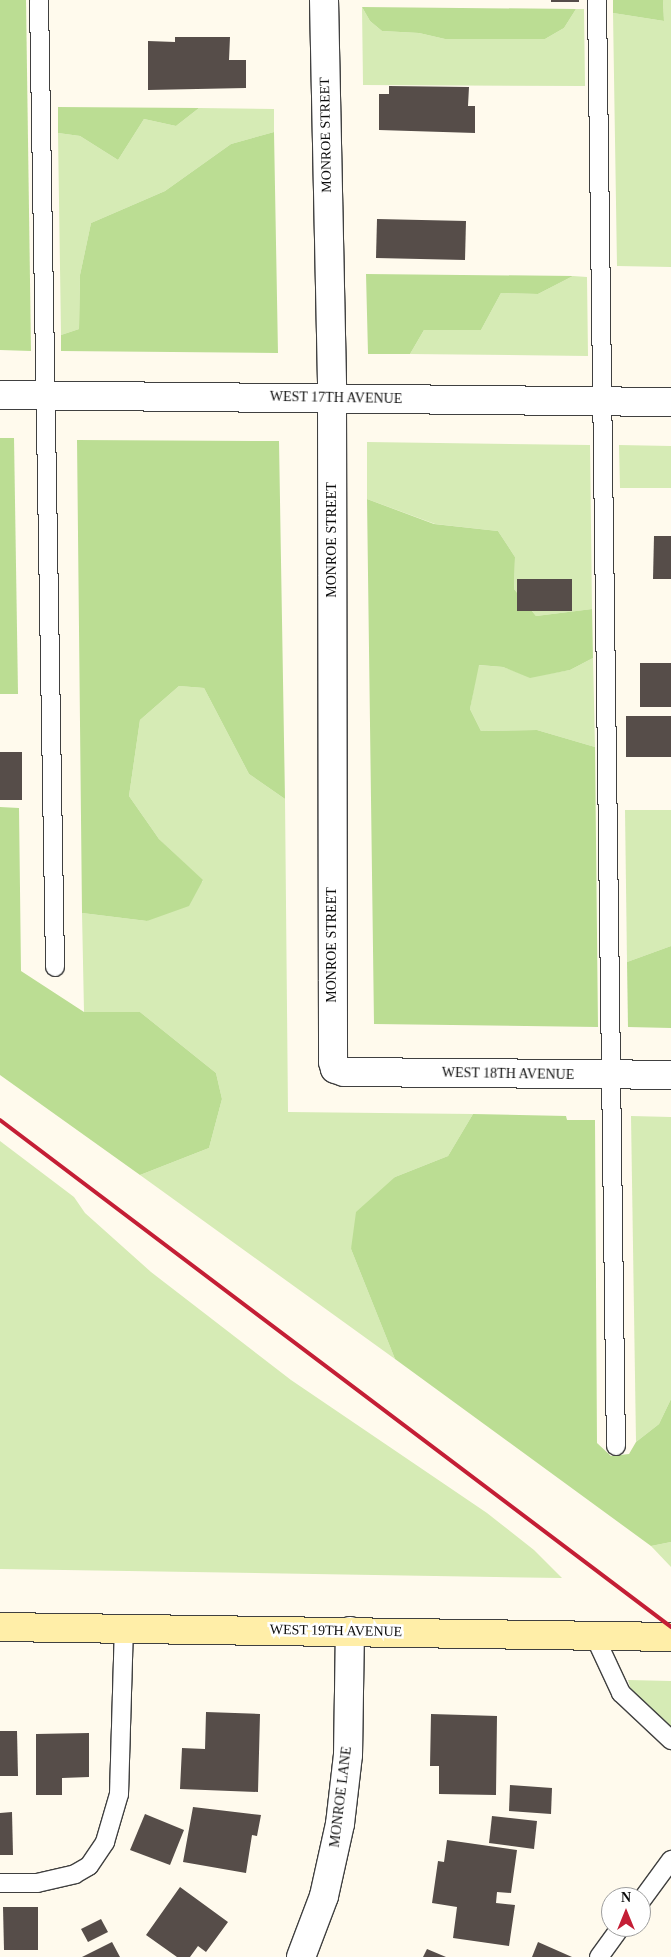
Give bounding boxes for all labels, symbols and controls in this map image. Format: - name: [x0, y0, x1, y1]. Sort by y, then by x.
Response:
- street label: MONROE STREET: [317, 77, 335, 193]
- street label: WEST 17TH AVENUE: [269, 388, 403, 408]
- street label: MONROE STREET: [324, 482, 340, 598]
- street label: MONROE STREET: [324, 887, 340, 1003]
- street label: WEST 18TH AVENUE: [441, 1064, 575, 1084]
- street label: WEST 19TH AVENUE: [269, 1621, 403, 1641]
- street label: MONROE LANE: [326, 1746, 356, 1848]
- north arrow: [601, 1887, 651, 1937]
- text: N: [621, 1890, 631, 1905]

